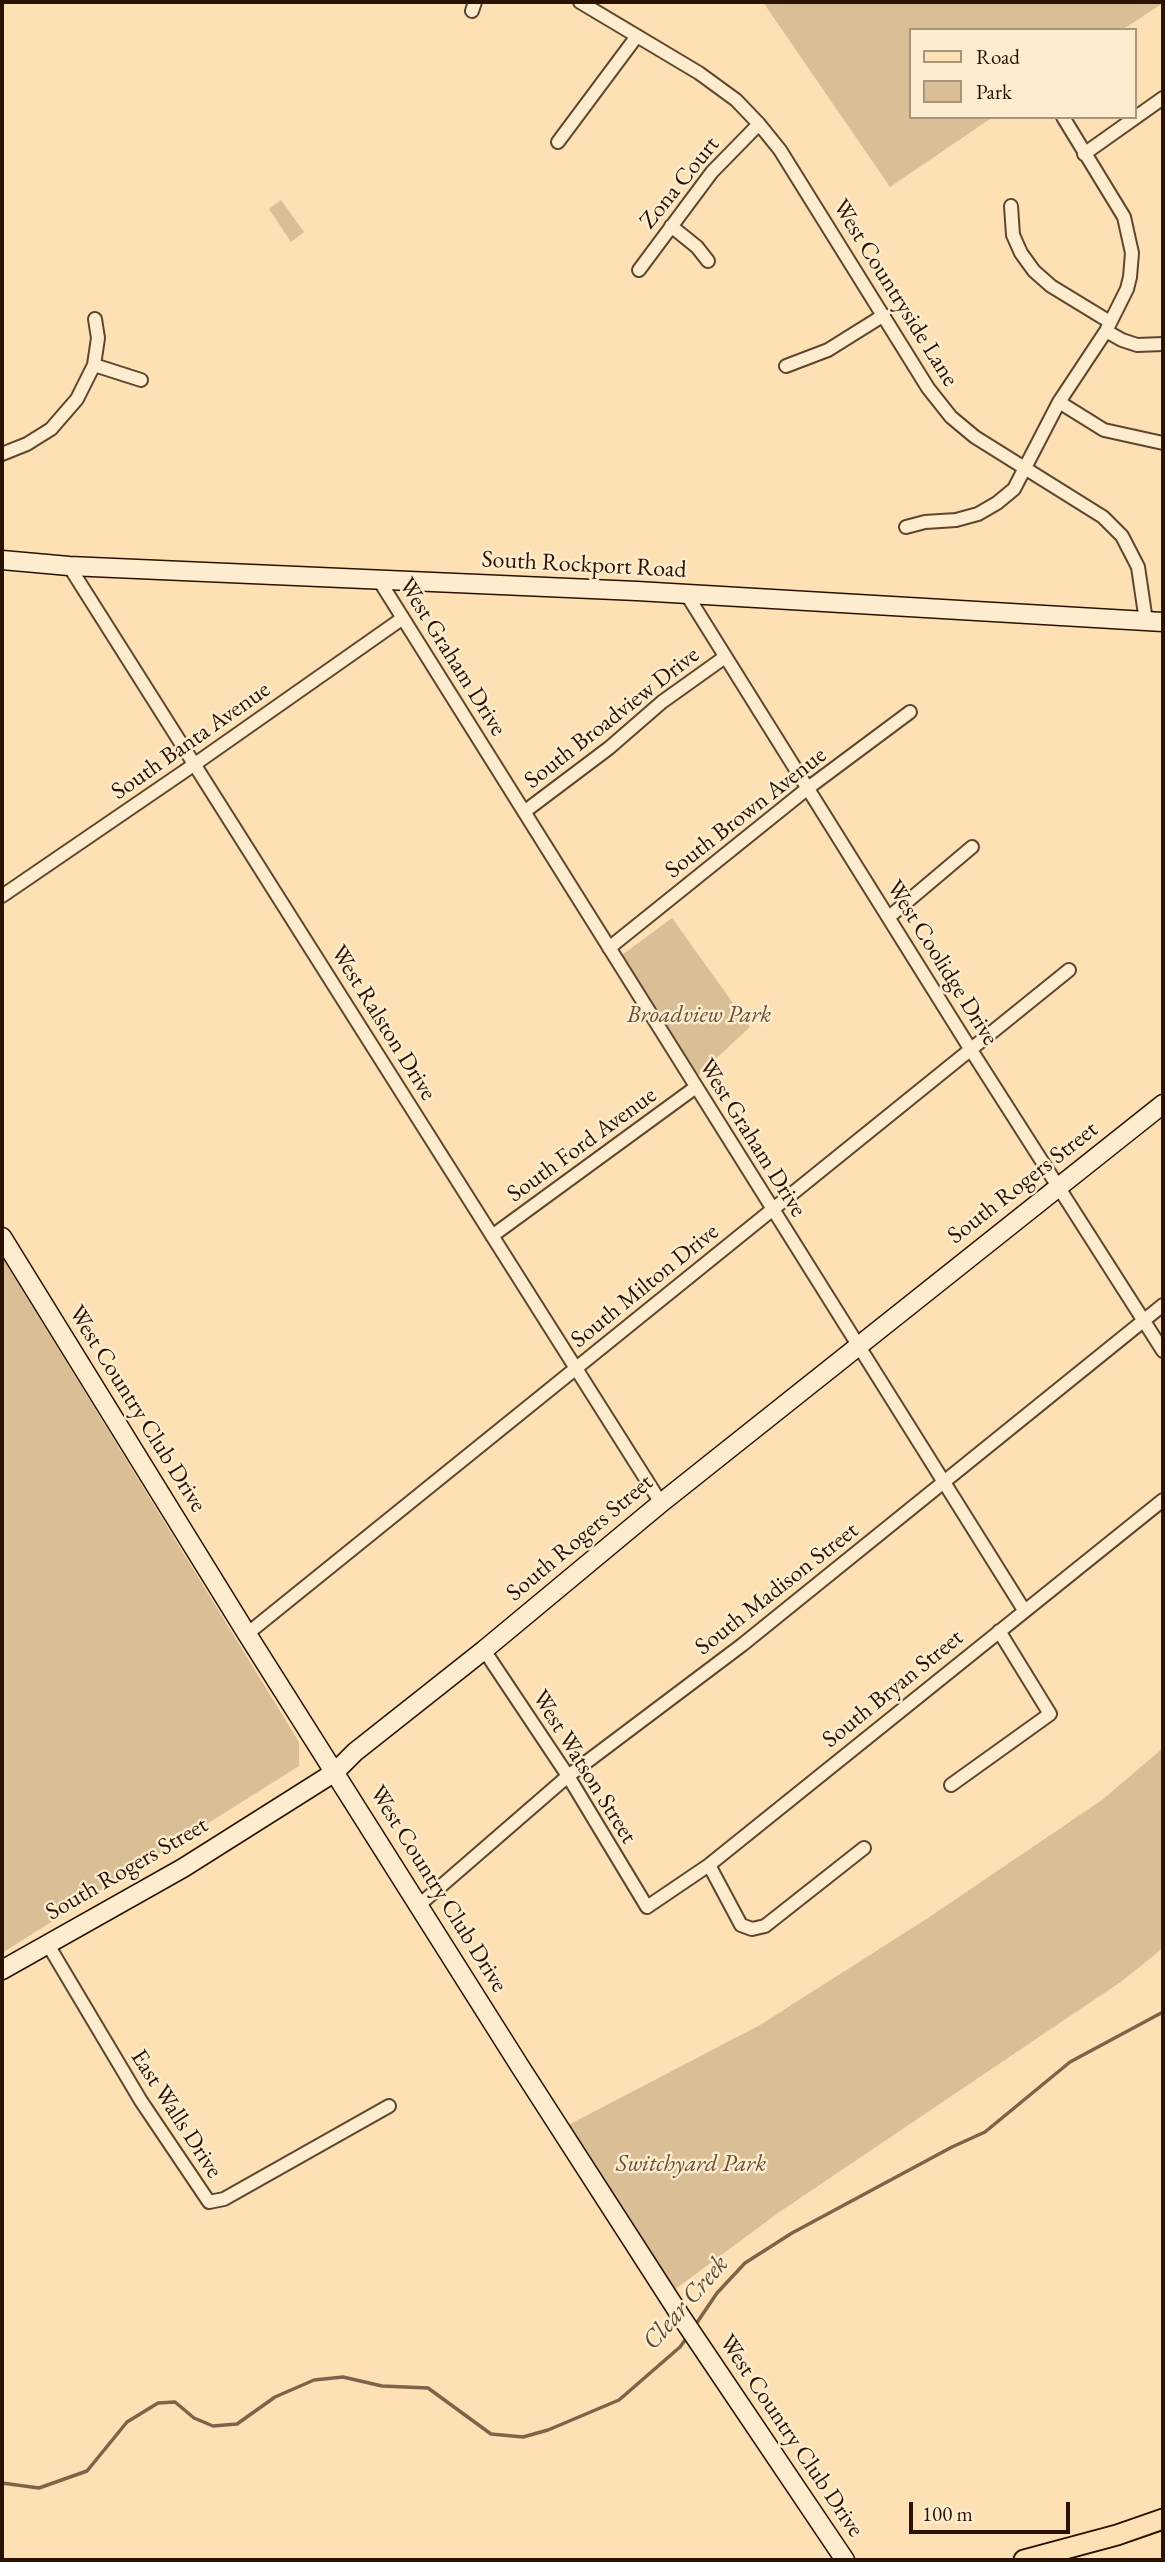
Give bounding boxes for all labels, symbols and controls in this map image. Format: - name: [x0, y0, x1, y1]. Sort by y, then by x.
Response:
- legend: [909, 28, 1137, 119]
- text: Road: [976, 43, 1020, 70]
- text: Park: [976, 78, 1012, 105]
- street label: Zona Court: [634, 131, 726, 235]
- street label: West Countryside Lane: [826, 194, 964, 392]
- street label: South Rockport Road: [481, 545, 687, 585]
- street label: West Graham Drive: [392, 573, 512, 741]
- street label: South Broadview Drive: [519, 641, 705, 795]
- street label: South Banta Avenue: [106, 675, 276, 807]
- street label: South Brown Avenue: [660, 741, 832, 885]
- street label: West Coolidge Drive: [880, 875, 1004, 1051]
- street label: West Ralston Drive: [324, 940, 442, 1106]
- park label: Broadview Park: [627, 1001, 771, 1029]
- street label: West Graham Drive: [692, 1054, 812, 1222]
- street label: South Ford Avenue: [502, 1081, 662, 1209]
- street label: South Rogers Street: [942, 1115, 1104, 1251]
- street label: South Milton Drive: [565, 1218, 725, 1354]
- street label: West Country Club Drive: [62, 1300, 212, 1518]
- street label: South Rogers Street: [501, 1468, 659, 1608]
- street label: South Madison Street: [690, 1516, 864, 1662]
- street label: South Bryan Street: [817, 1624, 969, 1754]
- street label: West Watson Street: [525, 1685, 643, 1849]
- street label: West Country Club Drive: [363, 1780, 513, 1998]
- street label: South Rogers Street: [41, 1811, 213, 1927]
- street label: East Walls Drive: [124, 2044, 228, 2184]
- park label: Switchyard Park: [616, 2150, 766, 2178]
- water label: Clear Creek: [636, 2249, 736, 2357]
- street label: West Country Club Drive: [713, 2329, 869, 2543]
- scale bar: [913, 2488, 1074, 2532]
- text: 100 m: [922, 2500, 973, 2527]

